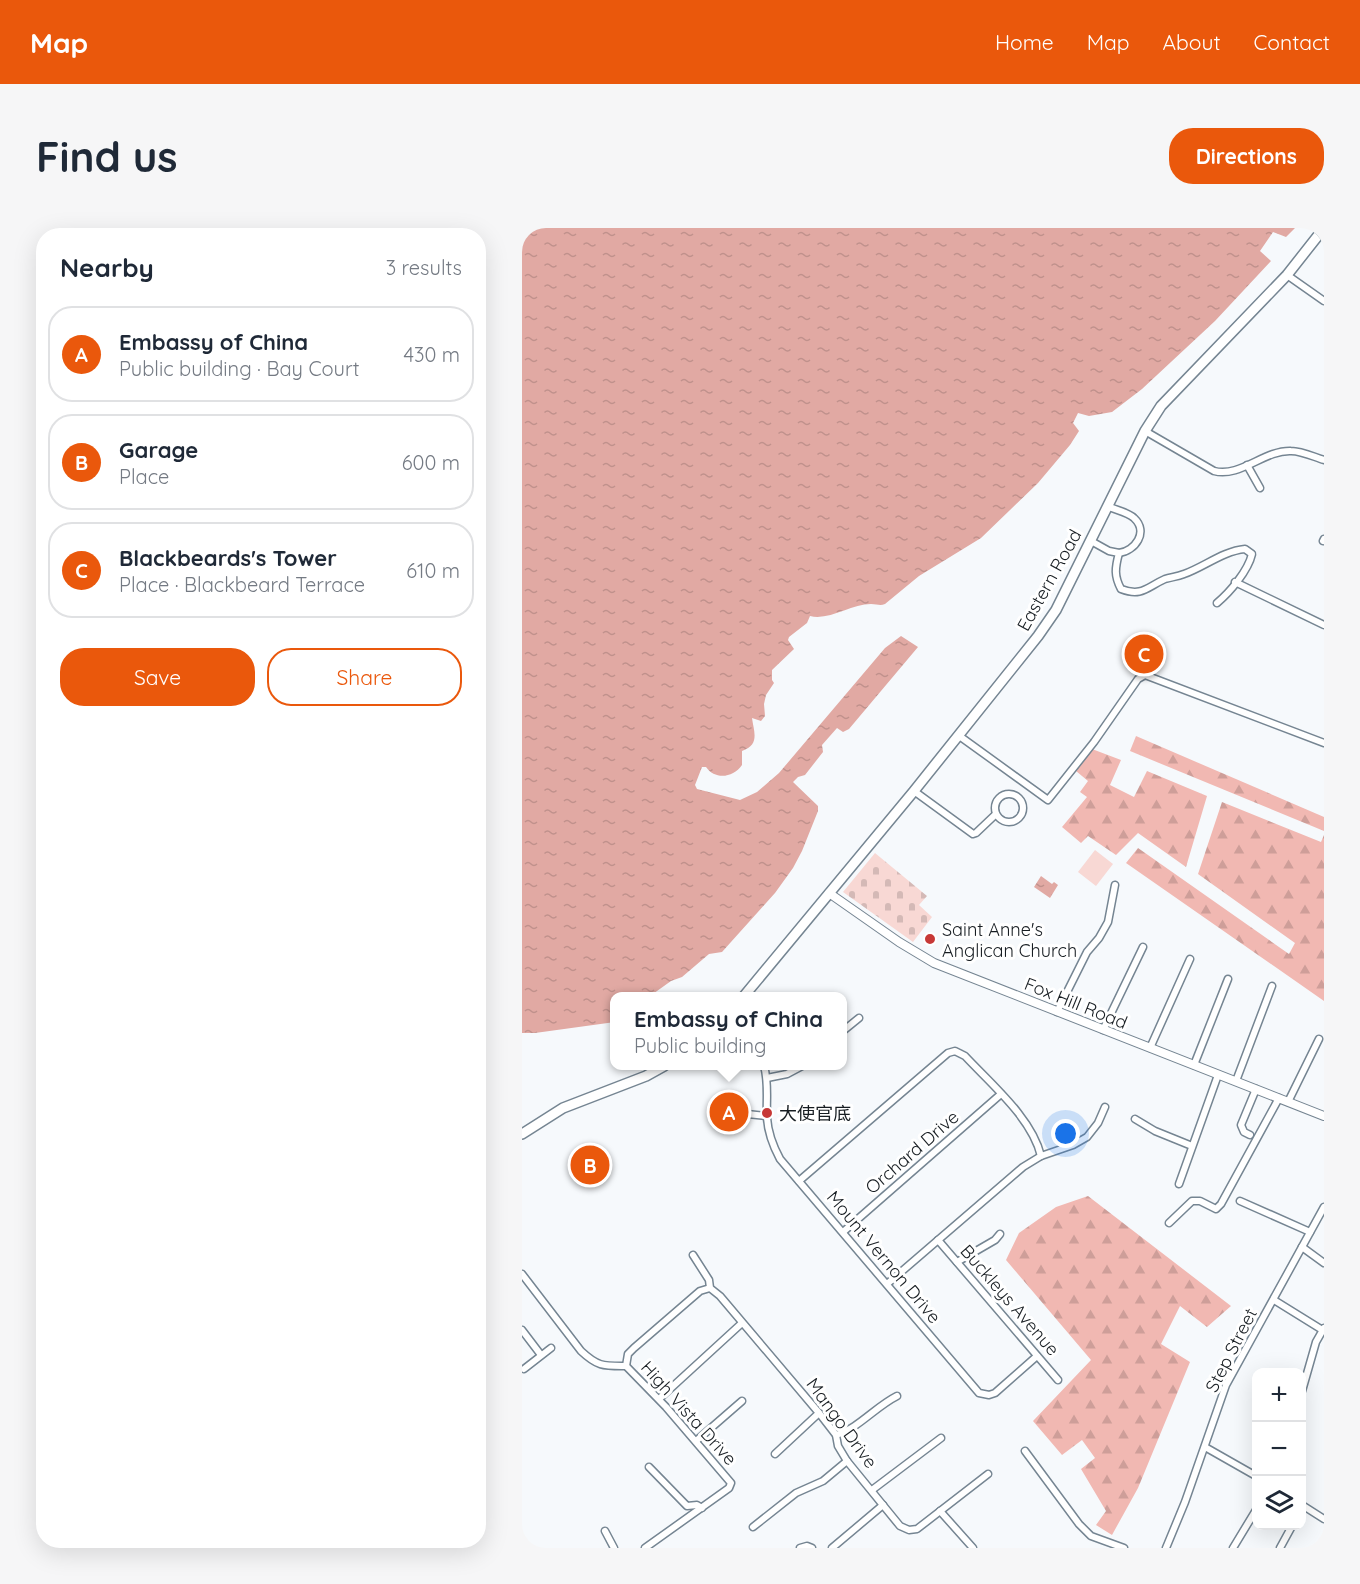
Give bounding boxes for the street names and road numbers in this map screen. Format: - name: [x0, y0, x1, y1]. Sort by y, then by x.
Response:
- street label: Eastern Road: [1012, 525, 1086, 635]
- street label: Fox Hill Road: [1021, 972, 1131, 1034]
- street label: Orchard Drive: [861, 1105, 963, 1199]
- street label: Mount Vernon Drive: [822, 1186, 946, 1328]
- street label: Buckleys Avenue: [955, 1240, 1065, 1360]
- street label: Step Street: [1200, 1304, 1262, 1396]
- street label: High Vista Drive: [636, 1356, 742, 1470]
- street label: Mango Drive: [801, 1373, 883, 1473]

